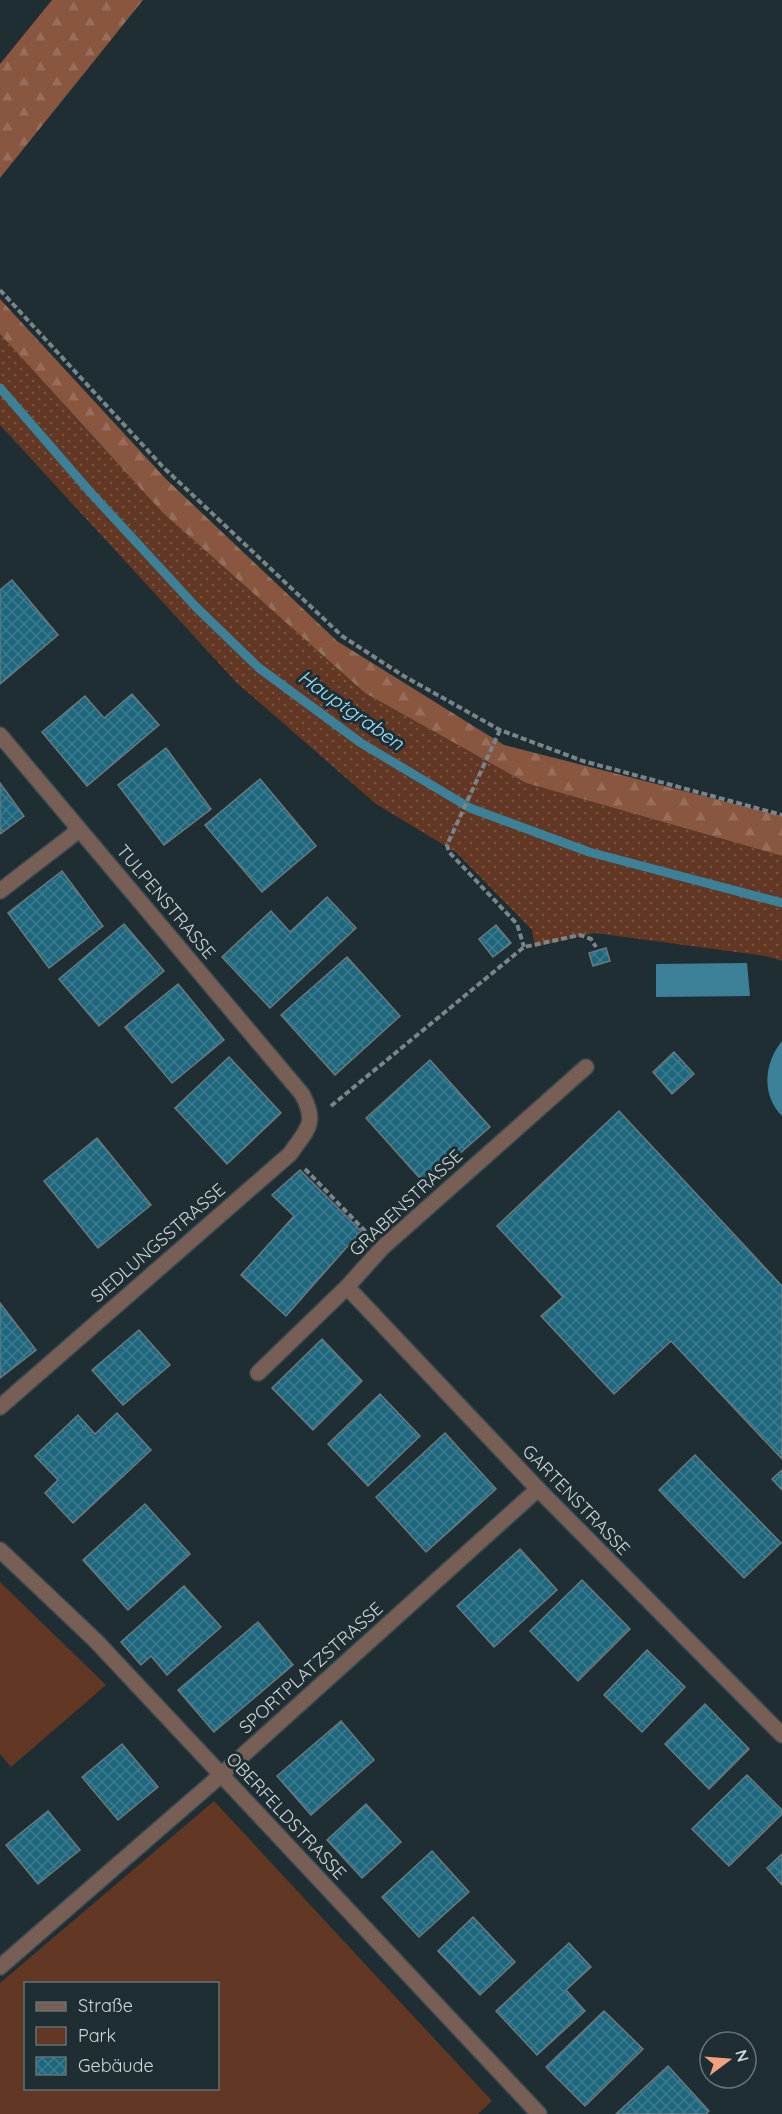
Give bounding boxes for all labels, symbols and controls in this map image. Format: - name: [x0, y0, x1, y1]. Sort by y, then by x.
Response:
- water label: Hauptgraben: [294, 664, 409, 756]
- street label: TULPENSTRASSE: [112, 840, 221, 964]
- street label: GRABENSTRASSE: [344, 1144, 467, 1261]
- street label: SIEDLUNGSSTRASSE: [86, 1178, 230, 1307]
- street label: GARTENSTRASSE: [518, 1439, 635, 1560]
- street label: SPORTPLATZSTRASSE: [234, 1597, 387, 1738]
- street label: OBERFELDSTRASSE: [221, 1747, 351, 1884]
- legend: [24, 1982, 219, 2090]
- text: Straße: [78, 1994, 133, 2017]
- text: Park: [78, 2024, 116, 2047]
- north arrow: [698, 2030, 758, 2090]
- text: N: [731, 2047, 754, 2064]
- text: Gebäude: [78, 2054, 154, 2077]

